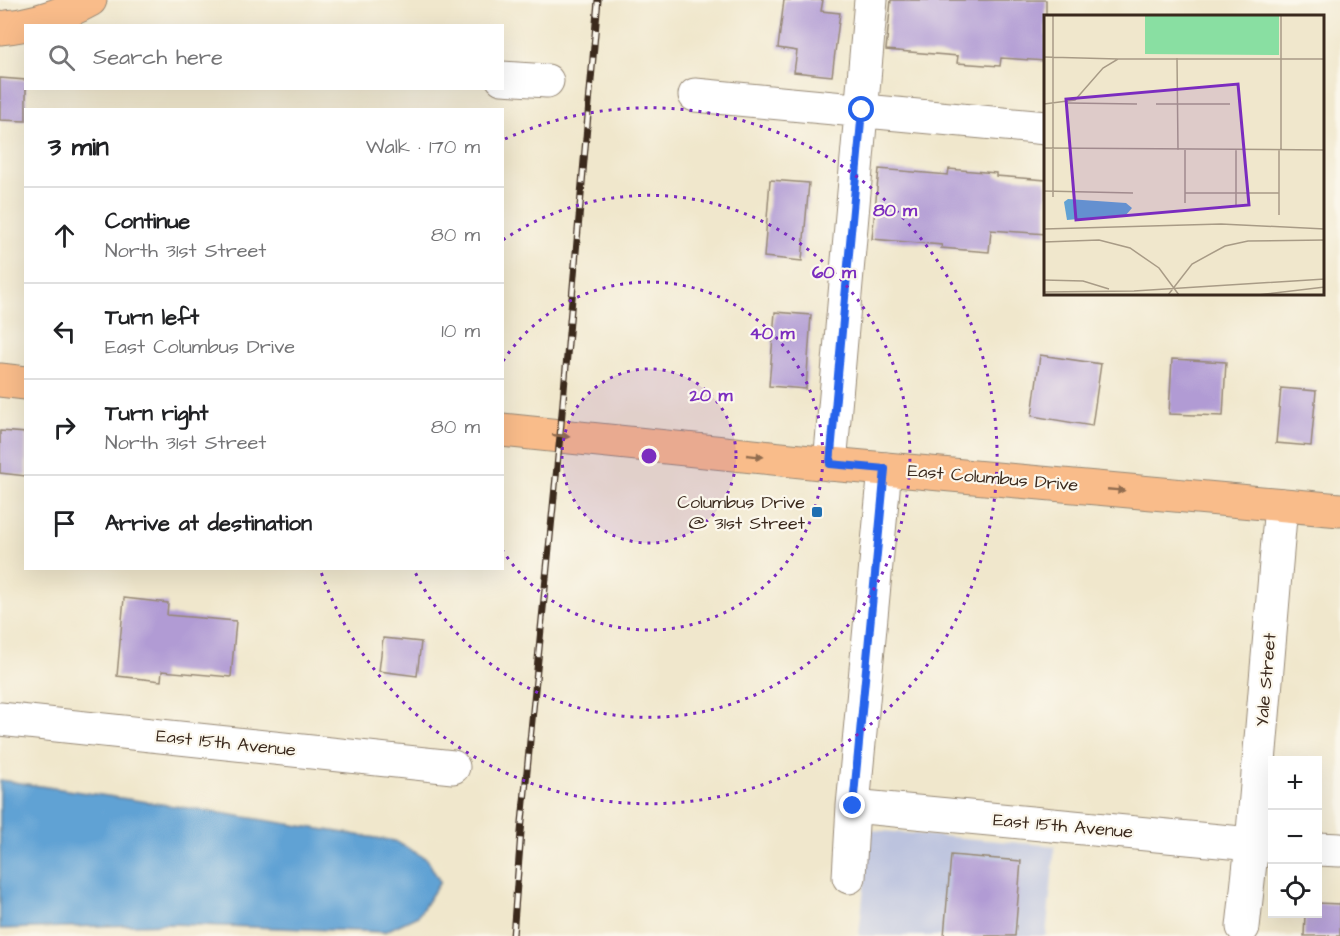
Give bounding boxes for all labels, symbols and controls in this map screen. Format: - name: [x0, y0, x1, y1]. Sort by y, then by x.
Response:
- inset map: [1044, 15, 1325, 296]
- search box: [24, 24, 504, 90]
- icon: search: [45, 41, 78, 74]
- text: Search here: [93, 42, 223, 73]
- route start: [848, 96, 874, 122]
- text: 3 min: [48, 129, 109, 165]
- text: Walk · 170 m: [366, 133, 480, 161]
- text: 80 m: [873, 198, 918, 223]
- text: Continue: [105, 206, 190, 237]
- icon: ahead: [48, 219, 81, 252]
- text: 80 m: [431, 221, 480, 249]
- text: North 31st Street: [105, 237, 266, 265]
- text: 60 m: [812, 260, 857, 285]
- text: Turn left: [105, 302, 199, 333]
- icon: left: [48, 315, 81, 348]
- text: 10 m: [441, 317, 480, 345]
- text: 40 m: [750, 321, 795, 346]
- text: East Columbus Drive: [105, 333, 295, 361]
- text: 20 m: [689, 383, 733, 408]
- text: Turn right: [105, 398, 208, 429]
- icon: right: [48, 411, 81, 444]
- text: 80 m: [431, 413, 480, 441]
- text: North 31st Street: [105, 429, 266, 457]
- one-way arrow: [551, 431, 570, 441]
- centre of rings: [639, 446, 659, 466]
- one-way arrow: [745, 451, 764, 461]
- street label: East Columbus Drive: [907, 458, 1080, 498]
- one-way arrow: [1107, 485, 1126, 495]
- place label: Columbus Drive @ 31st Street: [677, 490, 806, 536]
- marker: Columbus Drive @ 31st Street: [810, 505, 824, 519]
- icon: arrive: [48, 507, 81, 540]
- text: Arrive at destination: [105, 508, 312, 539]
- street label: Yale Street: [1249, 631, 1283, 728]
- street label: East 15th Avenue: [155, 723, 297, 763]
- map controls: [1268, 756, 1322, 918]
- button: +: [1268, 756, 1322, 810]
- route end: [839, 792, 865, 818]
- street label: East 15th Avenue: [992, 807, 1134, 845]
- button: −: [1268, 810, 1322, 864]
- button: locate: [1268, 864, 1322, 918]

